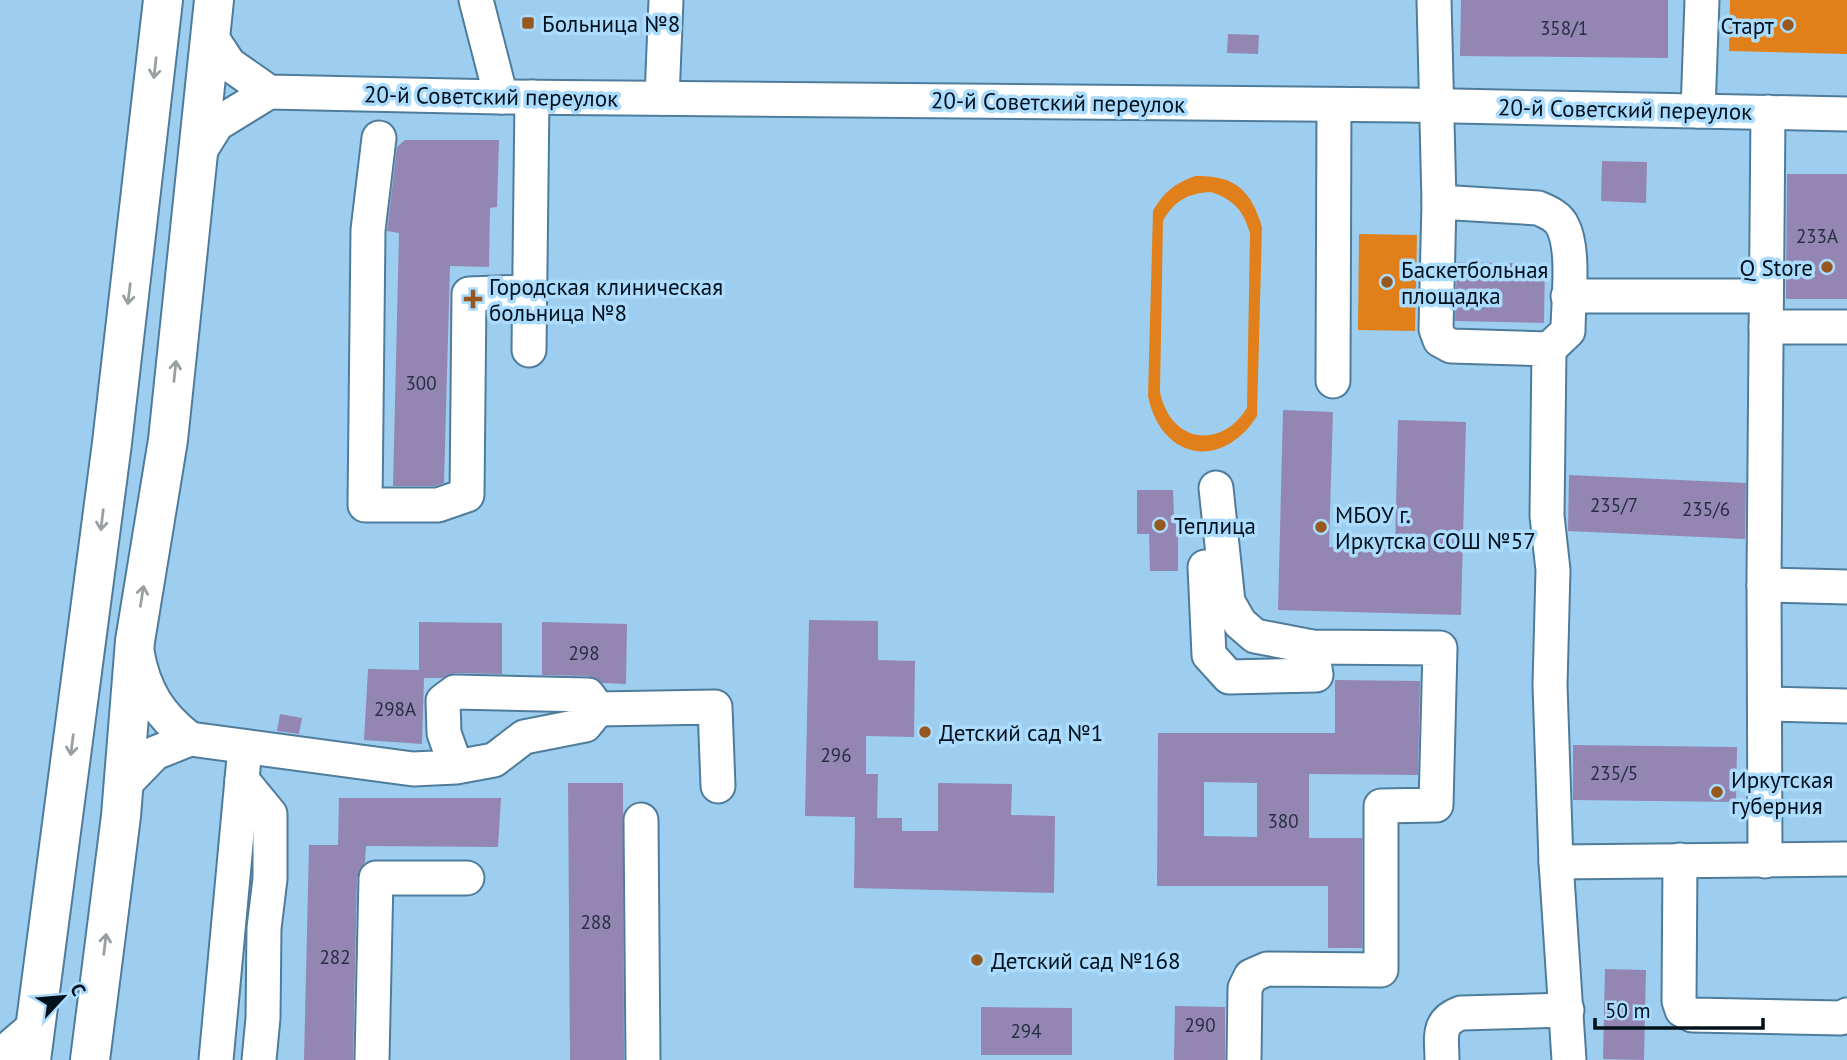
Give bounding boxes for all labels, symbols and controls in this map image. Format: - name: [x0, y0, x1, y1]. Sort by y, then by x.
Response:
- place label: Больница №8: [542, 9, 680, 38]
- place label: Старт: [1721, 11, 1775, 40]
- marker: Больница №8: [520, 15, 536, 31]
- house number: 358/1: [1540, 16, 1588, 40]
- marker: Старт: [1780, 17, 1796, 33]
- one-way arrow: [149, 56, 162, 79]
- street label: 20-й Советский переулок: [364, 79, 618, 113]
- street label: 20-й Советский переулок: [931, 85, 1185, 119]
- street label: 20-й Советский переулок: [1498, 92, 1752, 126]
- house number: 233А: [1796, 224, 1838, 248]
- place label: Q Store: [1740, 253, 1813, 282]
- place label: Баскетбольная площадка: [1401, 255, 1549, 310]
- marker: Q Store: [1819, 259, 1835, 275]
- place label: Городская клиническая больница №8: [489, 272, 723, 327]
- marker: Баскетбольная площадка: [1379, 274, 1395, 290]
- one-way arrow: [123, 282, 136, 305]
- marker: Городская клиническая больница №8: [463, 289, 483, 309]
- one-way arrow: [169, 360, 182, 383]
- house number: 300: [405, 371, 437, 395]
- house number: 235/7: [1590, 493, 1638, 517]
- house number: 235/6: [1682, 497, 1730, 521]
- place label: МБОУ г. Иркутска СОШ №57: [1335, 500, 1536, 555]
- one-way arrow: [95, 508, 108, 531]
- place label: Теплица: [1174, 511, 1256, 540]
- marker: Теплица: [1152, 517, 1168, 533]
- marker: МБОУ г. Иркутска СОШ №57: [1313, 519, 1329, 535]
- one-way arrow: [136, 585, 149, 608]
- house number: 298: [568, 641, 600, 665]
- house number: 298А: [374, 697, 416, 721]
- place label: Детский сад №1: [939, 718, 1103, 747]
- marker: Детский сад №1: [917, 724, 933, 740]
- one-way arrow: [66, 733, 79, 756]
- house number: 296: [820, 743, 852, 767]
- house number: 235/5: [1590, 761, 1638, 785]
- place label: Иркутская губерния: [1731, 765, 1833, 820]
- marker: Иркутская губерния: [1709, 784, 1725, 800]
- house number: 380: [1267, 809, 1299, 833]
- house number: 288: [580, 910, 612, 934]
- one-way arrow: [98, 933, 111, 956]
- house number: 282: [319, 945, 351, 969]
- place label: Детский сад №168: [991, 946, 1180, 975]
- marker: Детский сад №168: [969, 952, 985, 968]
- north arrow: [28, 962, 98, 1032]
- text: С: [65, 980, 92, 1000]
- scale bar: [1595, 986, 1763, 1030]
- text: 50 m: [1605, 997, 1651, 1024]
- house number: 290: [1184, 1013, 1216, 1037]
- house number: 294: [1010, 1019, 1042, 1043]

